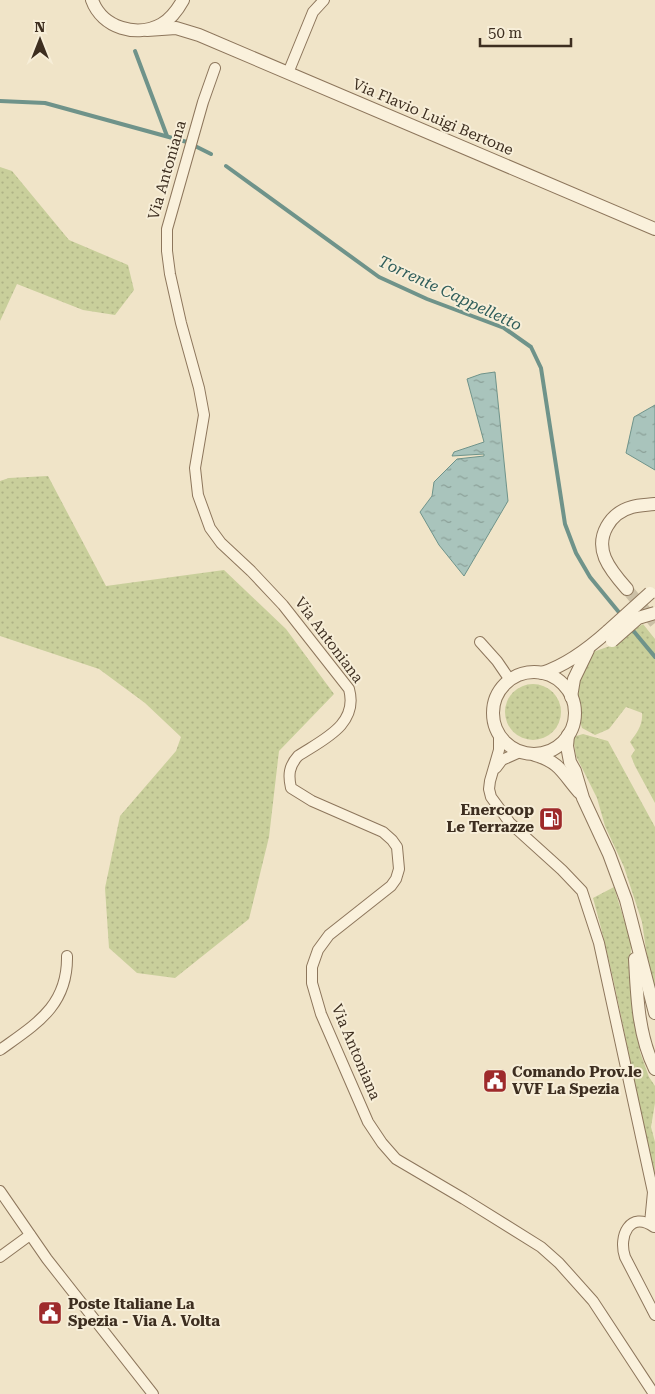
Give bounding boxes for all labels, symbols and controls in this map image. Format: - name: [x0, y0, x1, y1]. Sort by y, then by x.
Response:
- north arrow: [15, 15, 65, 65]
- scale bar: [480, 15, 571, 47]
- text: N: [35, 19, 46, 35]
- text: 50 m: [488, 24, 523, 42]
- street label: Via Flavio Luigi Bertone: [350, 75, 516, 159]
- street label: Via Antoniana: [144, 118, 190, 222]
- water label: Torrente Cappelletto: [375, 251, 525, 335]
- street label: Via Antoniana: [291, 594, 367, 686]
- place label: Enercoop Le Terrazze: [446, 801, 534, 836]
- fuel station icon: Enercoop Le Terrazze: [538, 806, 564, 832]
- street label: Via Antoniana: [328, 1001, 384, 1103]
- place label: Comando Prov.le VVF La Spezia: [512, 1063, 642, 1098]
- public building icon: Comando Prov.le VVF La Spezia: [482, 1068, 508, 1094]
- place label: Poste Italiane La Spezia - Via A. Volta: [68, 1295, 220, 1330]
- public building icon: Poste Italiane La Spezia - Via A. Volta: [37, 1300, 63, 1326]

